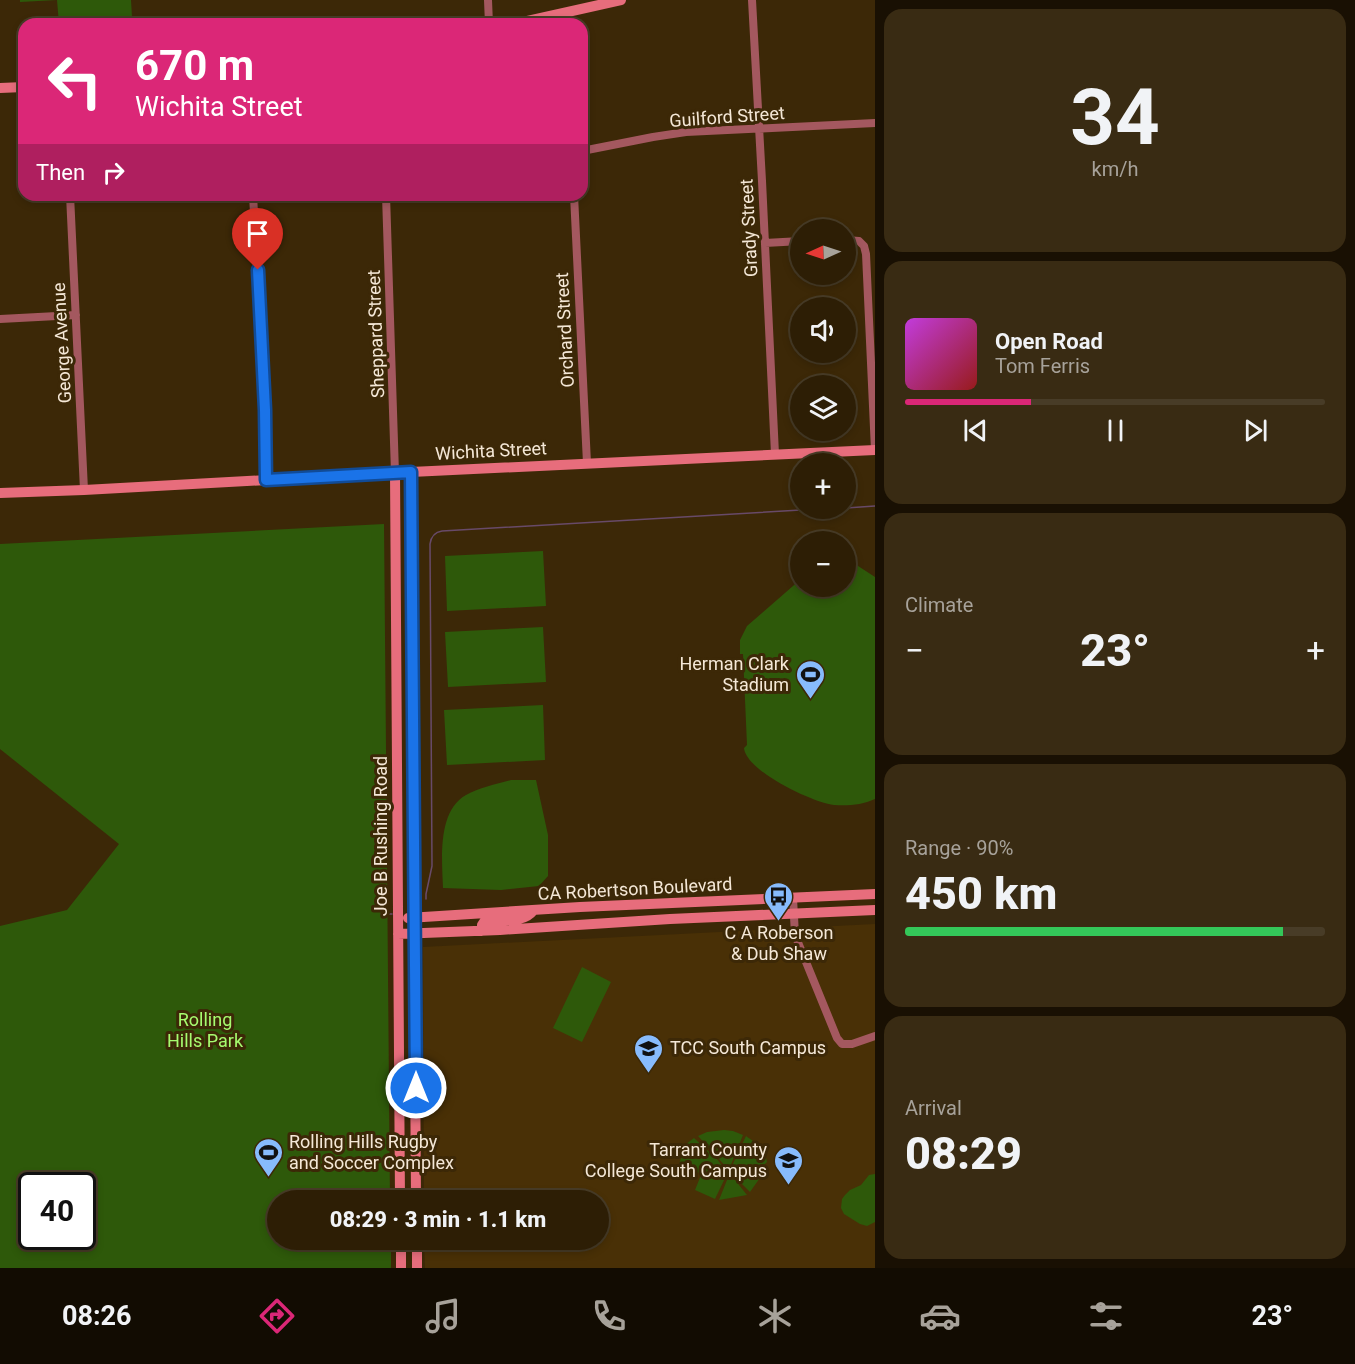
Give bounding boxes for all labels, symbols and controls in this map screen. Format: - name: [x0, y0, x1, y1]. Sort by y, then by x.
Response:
- text: 670 m: [135, 41, 254, 90]
- icon: left: [36, 42, 114, 120]
- text: 34: [1070, 72, 1160, 163]
- text: Wichita Street: [135, 91, 303, 123]
- street label: Guilford Street: [669, 102, 785, 131]
- icon: right: [97, 156, 130, 189]
- text: km/h: [1092, 157, 1138, 181]
- text: Then: [36, 160, 85, 185]
- street label: Grady Street: [735, 178, 762, 278]
- pin: [232, 208, 283, 270]
- icon: arrive: [241, 217, 274, 250]
- north arrow: [790, 219, 856, 285]
- map controls: [790, 219, 856, 597]
- street label: Sheppard Street: [363, 269, 388, 398]
- street label: Orchard Street: [551, 272, 578, 388]
- street label: George Avenue: [48, 282, 75, 404]
- button: sound: [790, 297, 856, 363]
- text: Open Road: [995, 329, 1103, 354]
- text: Tom Ferris: [995, 354, 1090, 378]
- button: layers: [790, 375, 856, 441]
- icon: previous: [959, 414, 992, 447]
- icon: pause: [1099, 414, 1132, 447]
- icon: next: [1239, 414, 1272, 447]
- street label: Wichita Street: [435, 437, 547, 464]
- button: +: [790, 453, 856, 519]
- button: −: [790, 531, 856, 597]
- text: Climate: [905, 593, 973, 617]
- text: 23°: [1080, 624, 1150, 677]
- text: −: [905, 631, 924, 670]
- text: +: [1306, 631, 1325, 670]
- place label: Herman Clark Stadium: [679, 653, 790, 695]
- sports icon: Herman Clark Stadium: [794, 658, 826, 700]
- street label: Joe B Rushing Road: [370, 756, 391, 916]
- text: Range · 90%: [905, 836, 1013, 860]
- text: 450 km: [905, 867, 1057, 920]
- street label: CA Robertson Boulevard: [537, 873, 733, 904]
- bus stop icon: C A Roberson & Dub Shaw: [763, 880, 795, 922]
- place label: C A Roberson & Dub Shaw: [725, 922, 834, 964]
- park label: Rolling Hills Park: [167, 1009, 244, 1051]
- school or university icon: TCC South Campus: [633, 1032, 665, 1074]
- place label: TCC South Campus: [670, 1037, 826, 1058]
- position arrow: [384, 1056, 448, 1120]
- text: Arrival: [905, 1096, 962, 1120]
- text: 08:29: [905, 1127, 1022, 1180]
- place label: Rolling Hills Rugby and Soccer Complex: [289, 1131, 454, 1173]
- sports icon: Rolling Hills Rugby and Soccer Complex: [252, 1136, 284, 1178]
- place label: Tarrant County College South Campus: [585, 1139, 767, 1181]
- school or university icon: Tarrant County College South Campus: [772, 1144, 804, 1186]
- speed limit sign: 40: [18, 1172, 96, 1250]
- text: 08:29 · 3 min · 1.1 km: [330, 1207, 546, 1232]
- icon: directions: [256, 1295, 298, 1337]
- icon: music: [422, 1295, 464, 1337]
- icon: phone: [588, 1295, 630, 1337]
- icon: climate: [754, 1295, 796, 1337]
- icon: car: [919, 1295, 961, 1337]
- icon: filters: [1085, 1295, 1127, 1337]
- text: 08:26: [62, 1300, 132, 1332]
- text: 23°: [1251, 1300, 1293, 1332]

